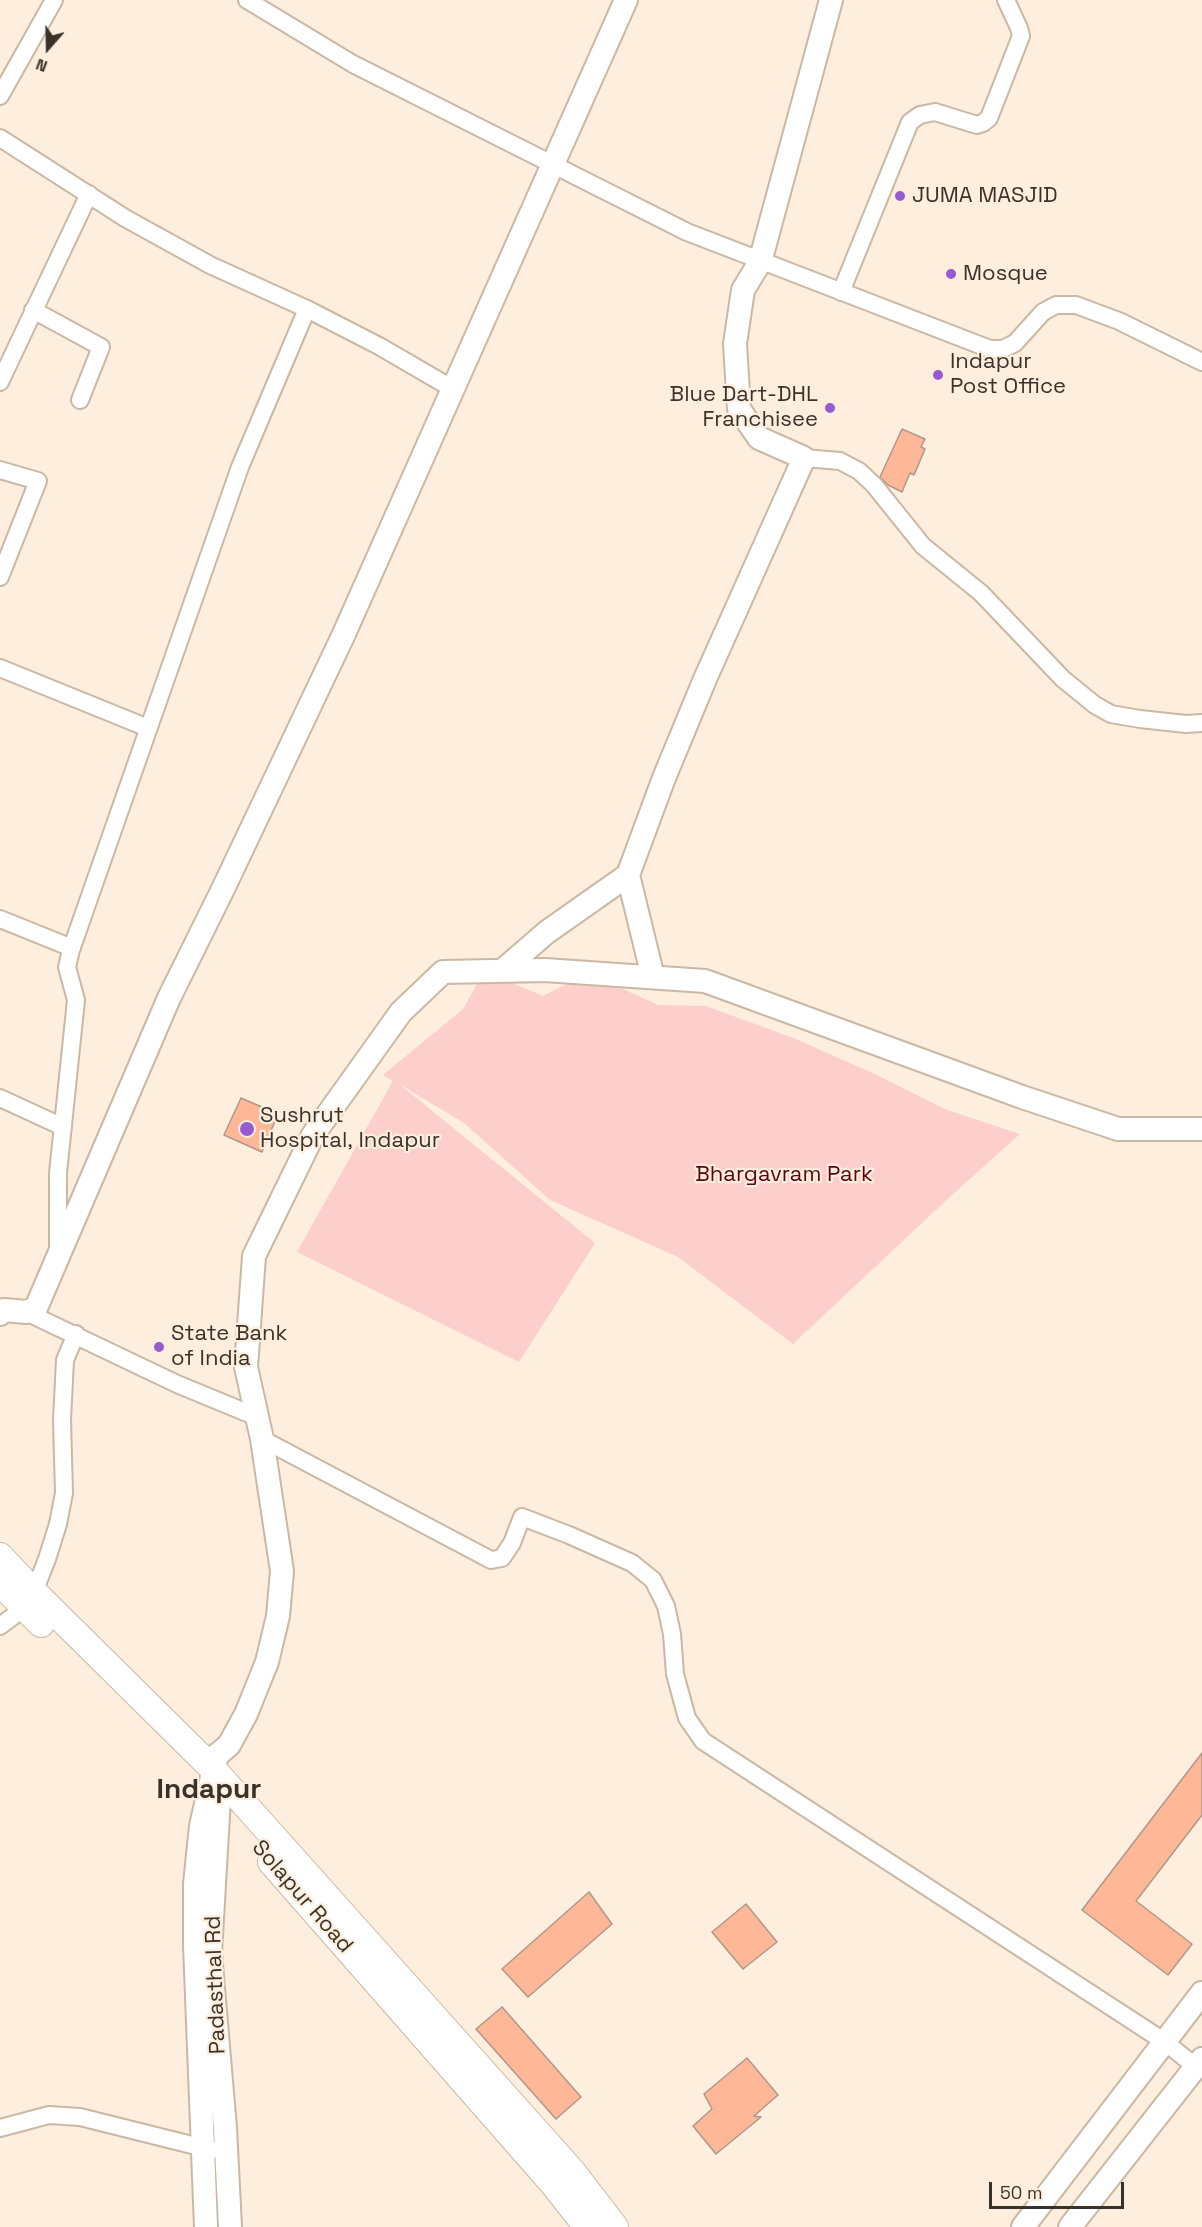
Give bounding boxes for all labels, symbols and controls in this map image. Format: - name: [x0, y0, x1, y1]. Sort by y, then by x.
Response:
- north arrow: [18, 18, 78, 78]
- text: N: [33, 54, 50, 77]
- place label: JUMA MASJID: [912, 183, 1058, 209]
- marker: JUMA MASJID: [893, 189, 907, 203]
- place label: Mosque: [963, 261, 1048, 287]
- marker: Mosque: [944, 267, 958, 281]
- place label: Indapur Post Office: [950, 349, 1066, 400]
- marker: Indapur Post Office: [931, 368, 945, 382]
- place label: Blue Dart-DHL Franchisee: [670, 382, 818, 434]
- marker: Blue Dart-DHL Franchisee: [823, 401, 837, 415]
- place label: Sushrut Hospital, Indapur: [260, 1103, 440, 1154]
- marker: Sushrut Hospital, Indapur: [238, 1120, 256, 1138]
- park label: Bhargavram Park: [695, 1162, 873, 1188]
- place label: State Bank of India: [171, 1321, 287, 1372]
- marker: State Bank of India: [152, 1340, 166, 1354]
- district label: Indapur: [157, 1773, 261, 1807]
- street label: Solapur Road: [246, 1835, 358, 1959]
- street label: Padasthal Rd: [200, 1915, 232, 2055]
- scale bar: [992, 2170, 1127, 2208]
- text: 50 m: [1000, 2181, 1042, 2204]

